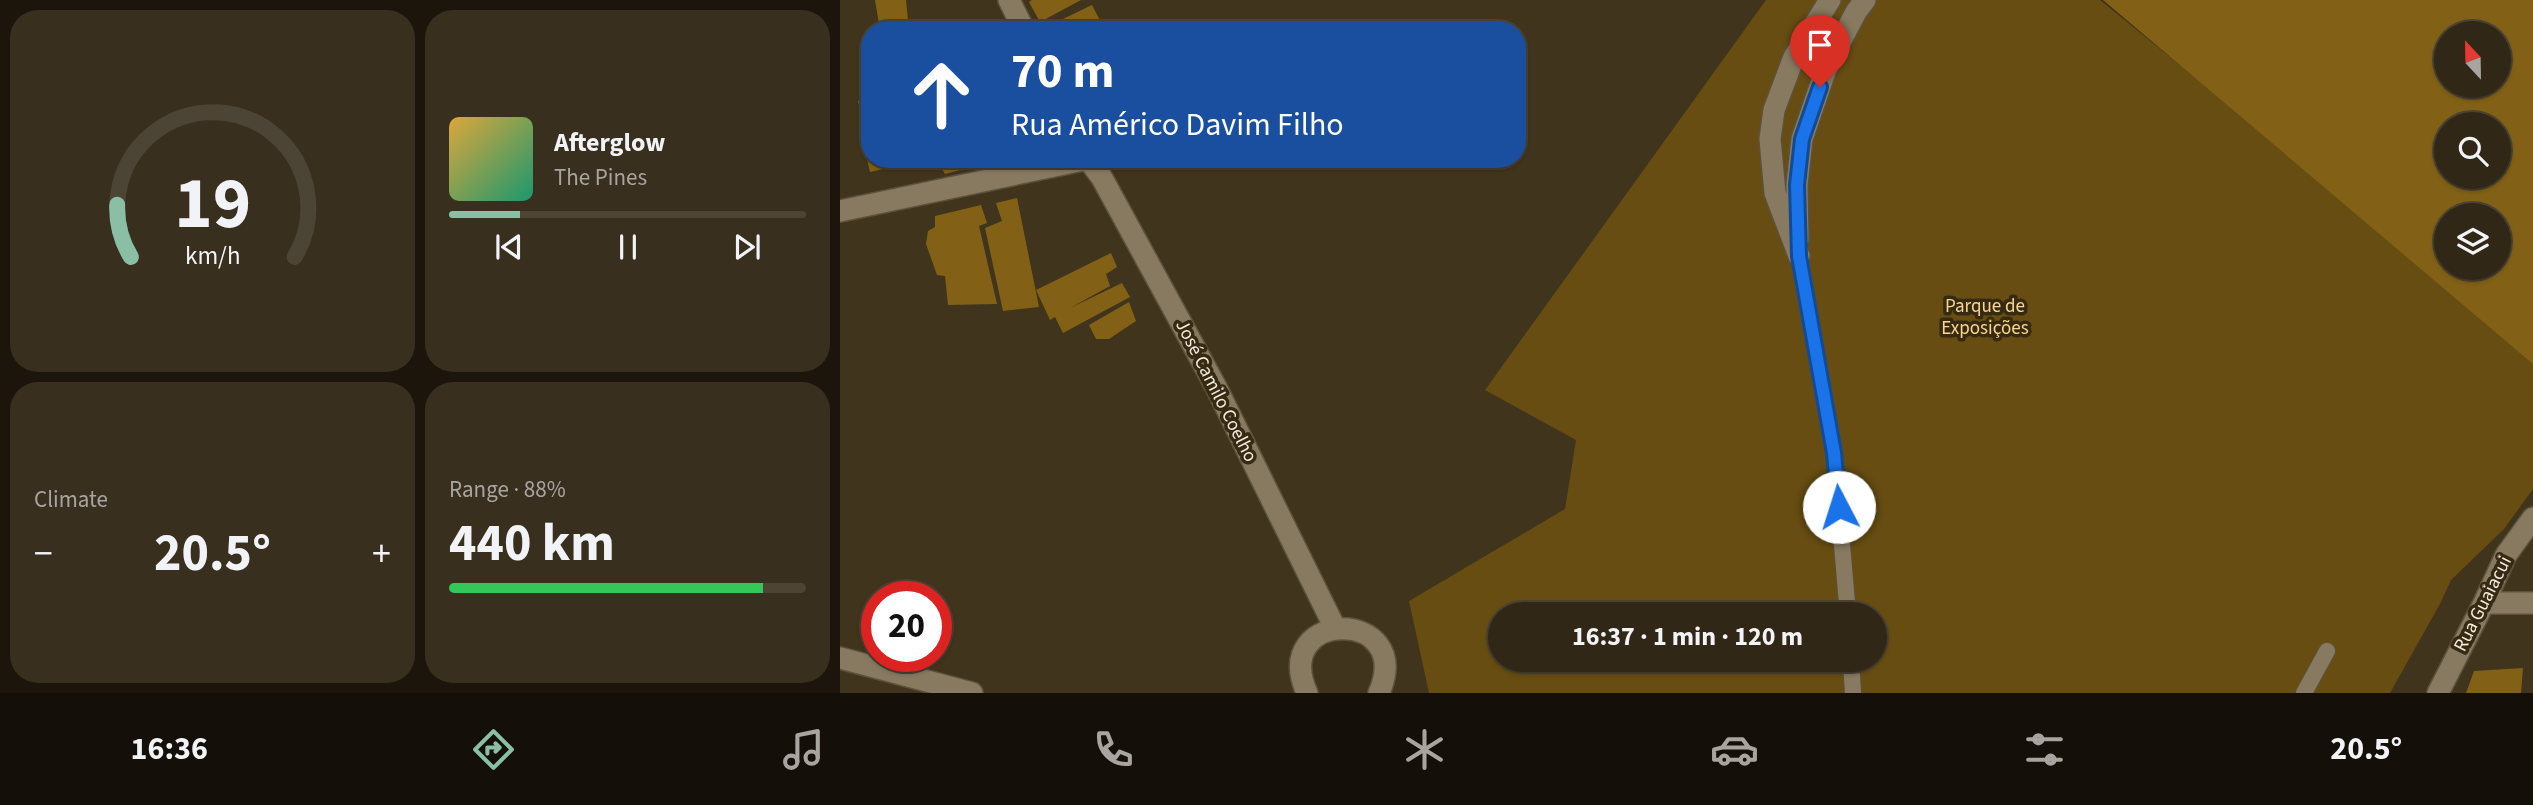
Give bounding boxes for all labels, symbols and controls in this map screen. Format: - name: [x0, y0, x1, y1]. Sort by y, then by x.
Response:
- pin: [1790, 15, 1850, 87]
- north arrow: [2434, 21, 2511, 98]
- map controls: [2434, 21, 2511, 280]
- icon: arrive: [1801, 26, 1839, 64]
- text: 70 m: [1011, 37, 1115, 107]
- icon: ahead: [896, 49, 987, 140]
- text: Rua Américo Davim Filho: [1011, 102, 1344, 148]
- button: search: [2434, 112, 2511, 189]
- text: Afterglow: [554, 124, 665, 161]
- text: 19: [174, 153, 251, 257]
- text: The Pines: [554, 161, 647, 194]
- button: layers: [2434, 203, 2511, 280]
- icon: previous: [490, 228, 528, 266]
- icon: pause: [609, 228, 647, 266]
- icon: next: [728, 228, 766, 266]
- text: km/h: [185, 238, 240, 274]
- park label: Parque de Exposições: [1941, 293, 2029, 342]
- street label: José Camilo Coelho: [1168, 315, 1264, 467]
- position arrow: [1802, 470, 1876, 544]
- text: Range · 88%: [449, 473, 566, 506]
- text: Climate: [34, 483, 108, 516]
- text: 440 km: [449, 507, 615, 581]
- text: 20.5°: [154, 517, 271, 591]
- text: −: [34, 527, 53, 581]
- text: +: [372, 527, 391, 581]
- street label: Rua Guaiacui: [2447, 551, 2519, 657]
- speed limit sign: 20: [861, 581, 952, 672]
- text: 16:37 · 1 min · 120 m: [1572, 618, 1803, 655]
- icon: directions: [469, 725, 518, 774]
- icon: music: [779, 725, 828, 774]
- icon: phone: [1089, 725, 1138, 774]
- icon: climate: [1400, 725, 1449, 774]
- icon: car: [1710, 725, 1759, 774]
- icon: filters: [2020, 725, 2069, 774]
- text: 16:36: [131, 726, 208, 772]
- text: 20.5°: [2330, 726, 2402, 772]

